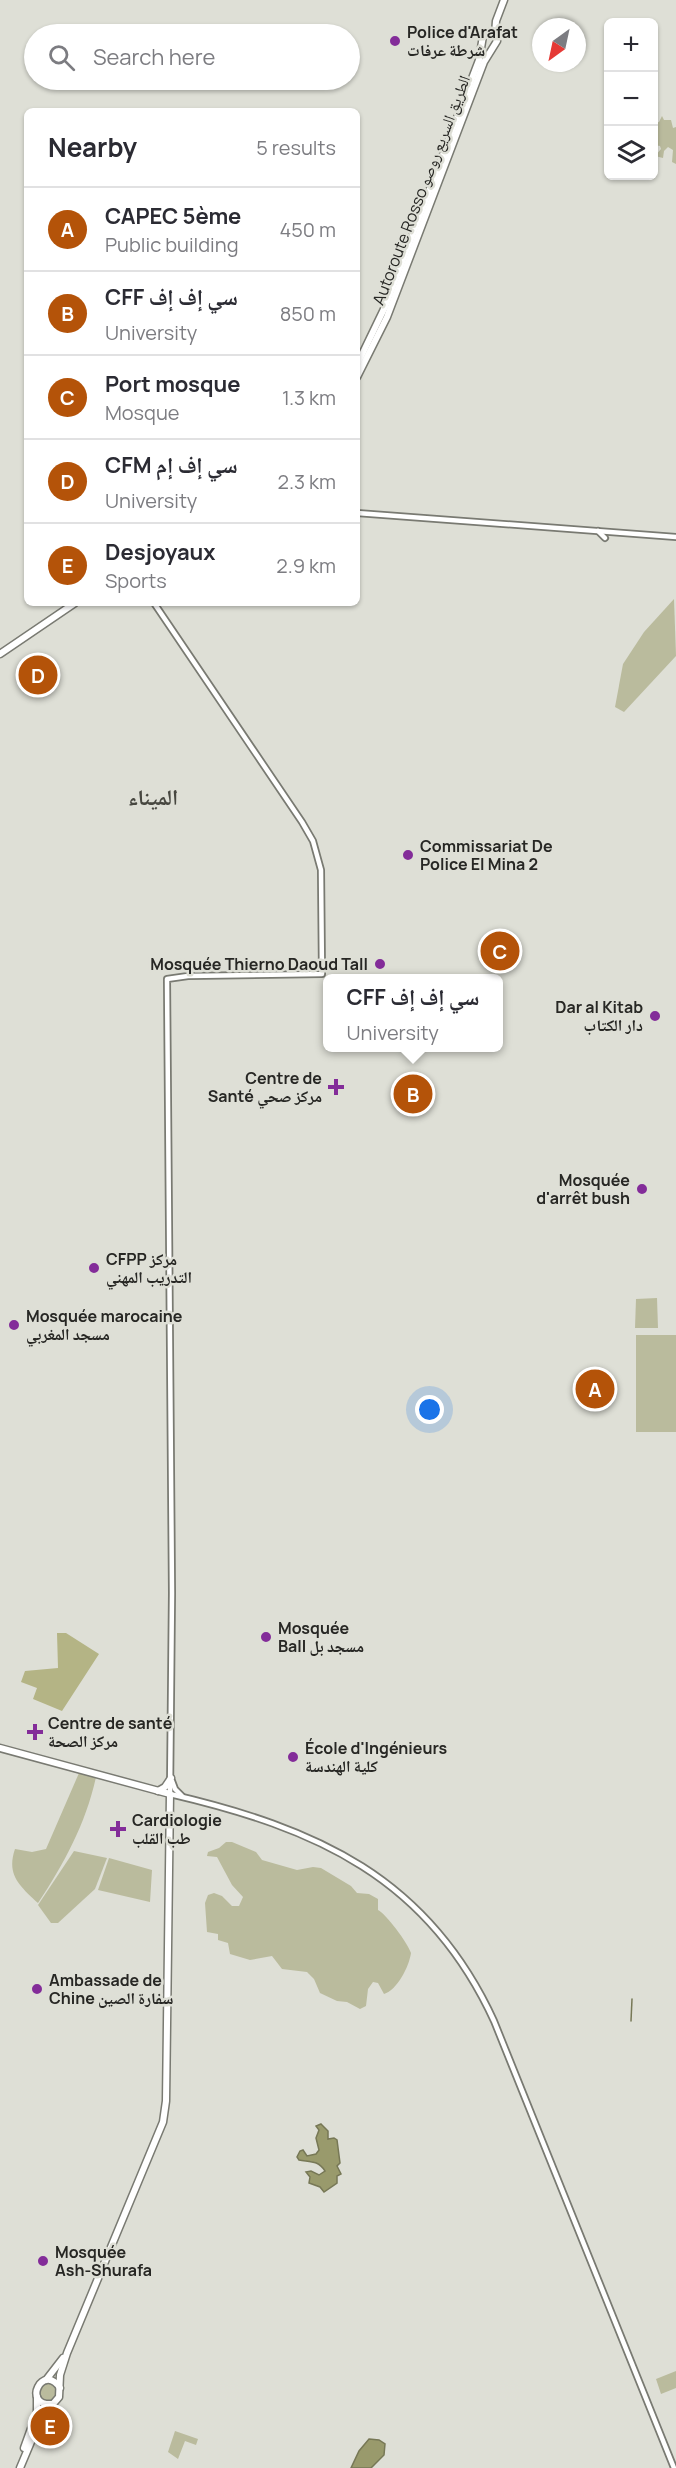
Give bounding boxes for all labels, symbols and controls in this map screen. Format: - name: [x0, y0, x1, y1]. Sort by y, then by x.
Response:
- north arrow: [532, 18, 586, 72]
- map controls: [604, 18, 658, 180]
- button: +: [604, 18, 658, 72]
- place label: Police d'Arafat شرطة عرفات: [407, 21, 518, 61]
- search box: [24, 24, 360, 90]
- marker: Police d'Arafat شرطة عرفات: [388, 34, 402, 48]
- icon: search: [45, 41, 78, 74]
- text: Search here: [93, 42, 215, 72]
- street label: Autoroute Rosso الطريق السريع روصو: [367, 72, 475, 308]
- button: −: [604, 72, 658, 126]
- button: layers: [604, 126, 658, 180]
- text: Nearby: [48, 129, 137, 165]
- text: 5 results: [256, 134, 336, 161]
- text: CAPEC 5ème: [105, 201, 241, 231]
- text: A: [61, 216, 74, 243]
- text: 450 m: [280, 216, 336, 243]
- text: Public building: [105, 231, 239, 258]
- text: CFF سي إف إف: [105, 282, 238, 312]
- text: B: [61, 300, 74, 327]
- text: 850 m: [280, 300, 336, 327]
- text: University: [105, 319, 197, 346]
- text: Port mosque: [105, 369, 241, 399]
- text: C: [60, 384, 75, 411]
- text: 1.3 km: [282, 384, 336, 411]
- text: Mosque: [105, 399, 179, 426]
- text: CFM سي إف إم: [105, 450, 238, 480]
- text: D: [60, 468, 75, 495]
- text: 2.3 km: [278, 468, 336, 495]
- text: University: [105, 487, 197, 514]
- text: Desjoyaux: [105, 537, 216, 567]
- text: E: [62, 552, 73, 579]
- text: 2.9 km: [276, 552, 336, 579]
- text: Sports: [105, 567, 167, 594]
- pin: D: [18, 652, 57, 698]
- district label: الميناء: [128, 782, 178, 812]
- place label: Commissariat De Police El Mina 2: [420, 835, 553, 875]
- marker: Commissariat De Police El Mina 2: [401, 848, 415, 862]
- pin: C: [480, 928, 520, 974]
- place label: Mosquée Thierno Daoud Tall: [150, 953, 368, 975]
- marker: Mosquée Thierno Daoud Tall: [373, 957, 387, 971]
- popup: [323, 974, 503, 1052]
- text: CFF سي إف إف: [347, 982, 479, 1012]
- place label: Dar al Kitab دار الكتاب: [555, 996, 643, 1036]
- marker: Dar al Kitab دار الكتاب: [648, 1009, 662, 1023]
- text: University: [347, 1019, 439, 1046]
- place label: Centre de Santé مركز صحي: [208, 1067, 322, 1109]
- pin: B: [394, 1072, 432, 1116]
- marker: Centre de Santé مركز صحي: [327, 1078, 345, 1096]
- place label: Mosquée d'arrêt bush: [536, 1169, 630, 1209]
- marker: Mosquée d'arrêt bush: [635, 1182, 649, 1196]
- place label: CFPP مركز التدريب المهني: [106, 1248, 192, 1290]
- marker: CFPP مركز التدريب المهني: [87, 1261, 101, 1275]
- place label: Mosquée marocaine مسجد المغربي: [26, 1305, 183, 1347]
- marker: Mosquée marocaine مسجد المغربي: [7, 1318, 21, 1332]
- pin: A: [576, 1366, 614, 1412]
- your location: [415, 1395, 444, 1424]
- place label: Mosquée Ball مسجد بل: [278, 1617, 364, 1657]
- marker: Mosquée Ball مسجد بل: [259, 1630, 273, 1644]
- place label: Centre de santé مركز الصحة: [48, 1712, 173, 1752]
- marker: Centre de santé مركز الصحة: [26, 1723, 44, 1741]
- place label: École d'Ingénieurs كلية الهندسة: [305, 1737, 448, 1777]
- marker: École d'Ingénieurs كلية الهندسة: [286, 1750, 300, 1764]
- place label: Cardiologie طب القلب: [132, 1809, 222, 1849]
- marker: Cardiologie طب القلب: [109, 1820, 127, 1838]
- place label: Ambassade de Chine سفارة الصين: [49, 1969, 173, 2009]
- marker: Ambassade de Chine سفارة الصين: [30, 1982, 44, 1996]
- place label: Mosquée Ash-Shurafa: [55, 2241, 152, 2281]
- marker: Mosquée Ash-Shurafa: [36, 2254, 50, 2268]
- pin: E: [31, 2404, 70, 2448]

